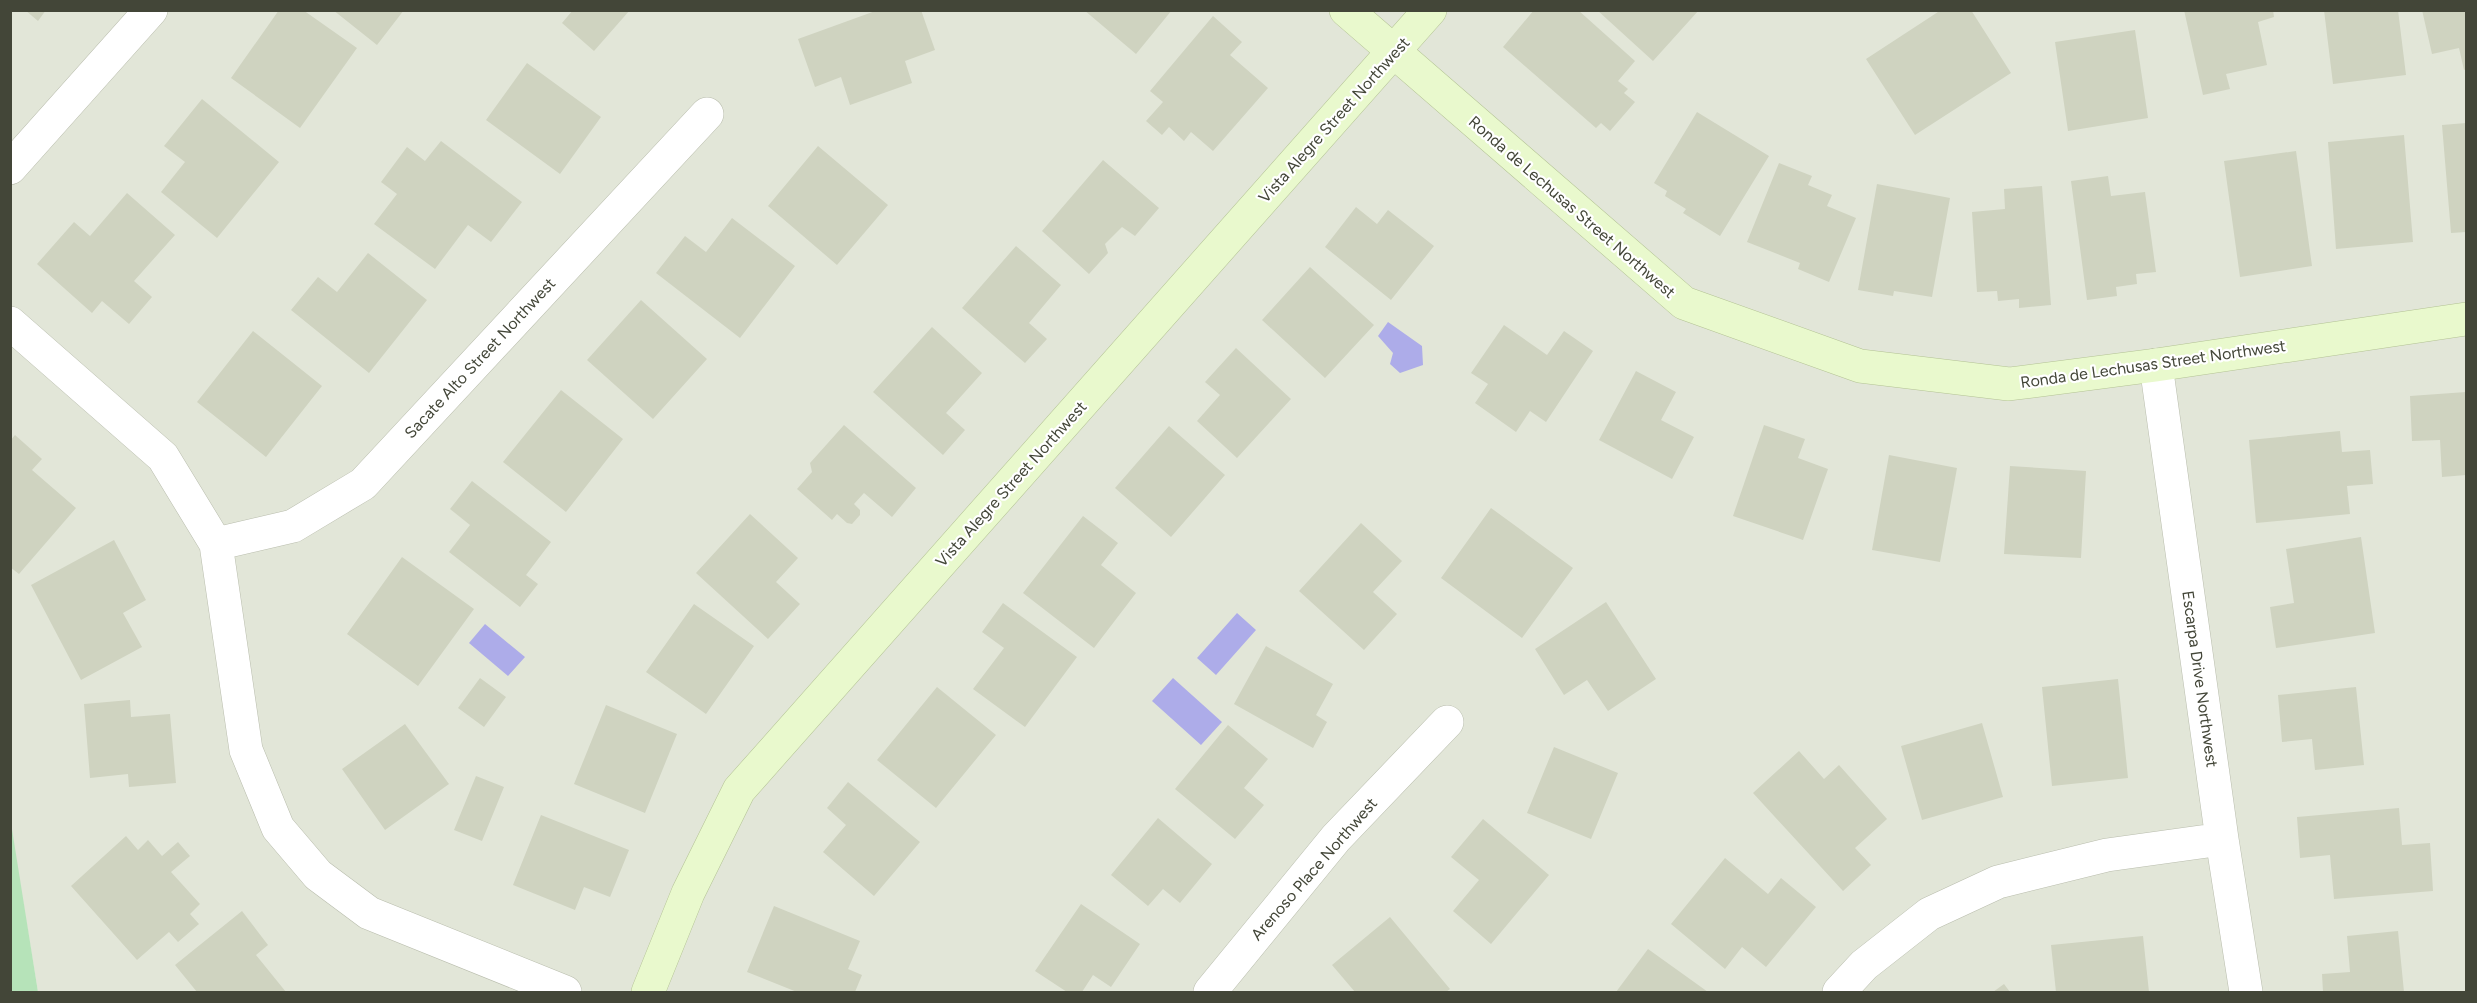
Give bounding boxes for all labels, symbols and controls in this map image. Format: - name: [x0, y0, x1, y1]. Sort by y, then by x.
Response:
- street label: Vista Alegre Street Northwest: [1255, 33, 1413, 207]
- street label: Ronda de Lechusas Street Northwest: [1465, 112, 1679, 302]
- street label: Sacate Alto Street Northwest: [401, 274, 559, 442]
- street label: Ronda de Lechusas Street Northwest: [2019, 336, 2287, 392]
- street label: Vista Alegre Street Northwest: [932, 397, 1090, 571]
- street label: Escarpa Drive Northwest: [2178, 589, 2222, 769]
- street label: Arenoso Place Northwest: [1247, 794, 1381, 944]

